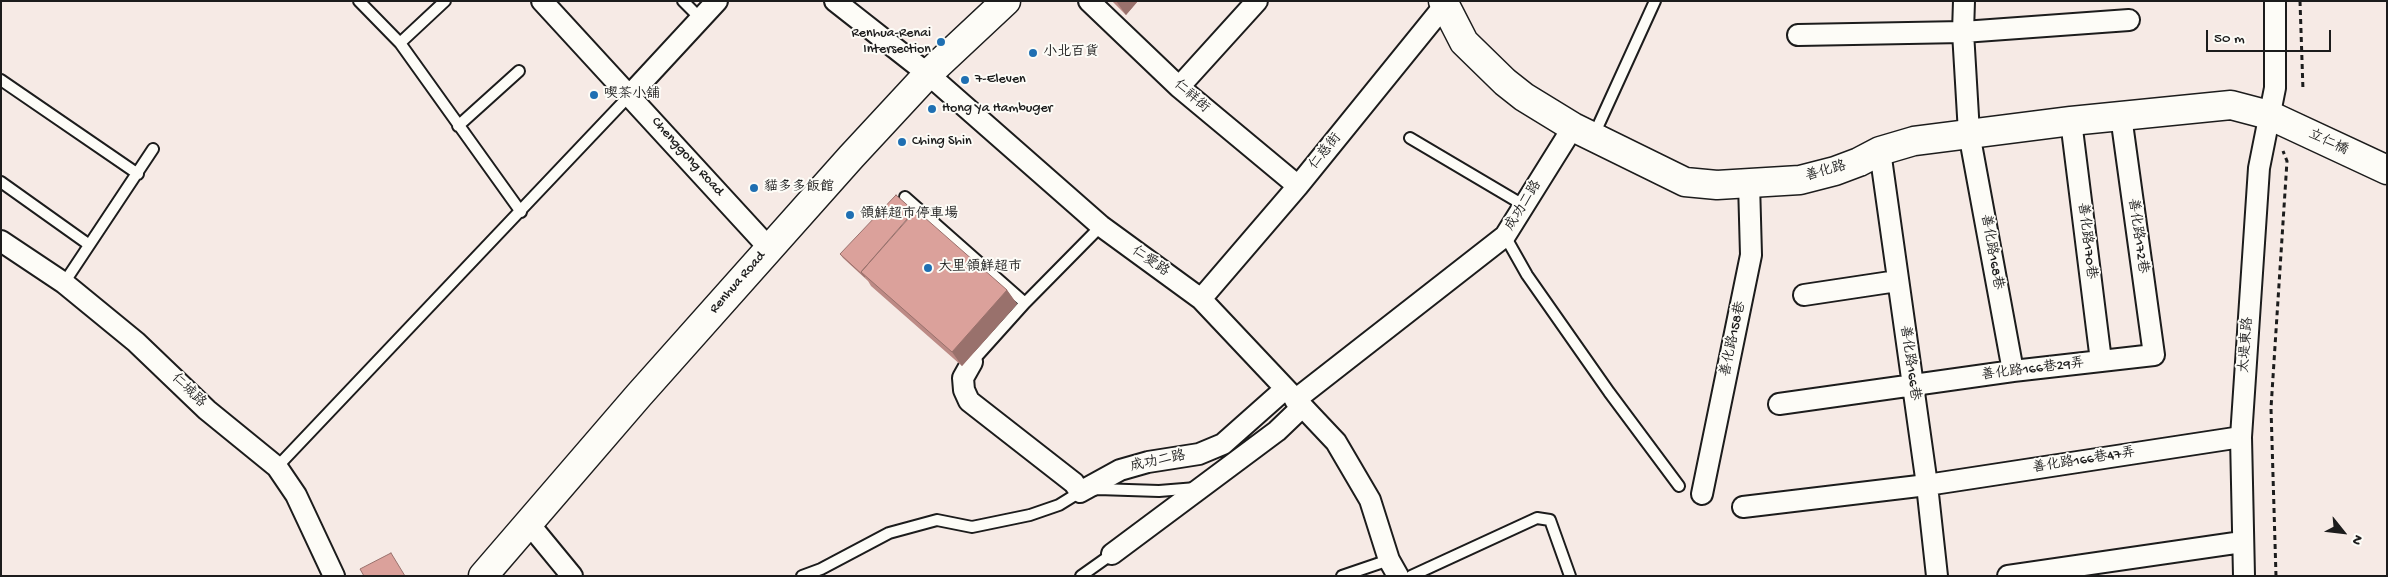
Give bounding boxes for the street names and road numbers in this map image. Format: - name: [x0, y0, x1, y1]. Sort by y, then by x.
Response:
- street label: 仁祥街: [1170, 77, 1212, 117]
- street label: Chenggong Road: [647, 114, 727, 200]
- street label: 立仁橋: [2305, 127, 2351, 159]
- street label: 仁慈街: [1306, 130, 1346, 174]
- street label: 善化路: [1803, 158, 1849, 186]
- street label: 成功二路: [1502, 178, 1546, 234]
- street label: 善化路172巷: [2123, 197, 2151, 275]
- street label: 善化路170巷: [2073, 202, 2099, 280]
- street label: 善化路168巷: [1976, 213, 2006, 291]
- street label: 仁愛路: [1128, 243, 1172, 281]
- street label: Renhua Road: [706, 248, 770, 318]
- street label: 善化路158巷: [1718, 300, 1750, 378]
- street label: 太堤東路: [2237, 316, 2257, 374]
- street label: 善化路166巷: [1895, 324, 1923, 402]
- street label: 善化路166巷29弄: [1981, 355, 2085, 385]
- street label: 仁城路: [167, 370, 209, 412]
- street label: 善化路166巷47弄: [2031, 445, 2137, 477]
- street label: 成功二路: [1129, 448, 1187, 476]

